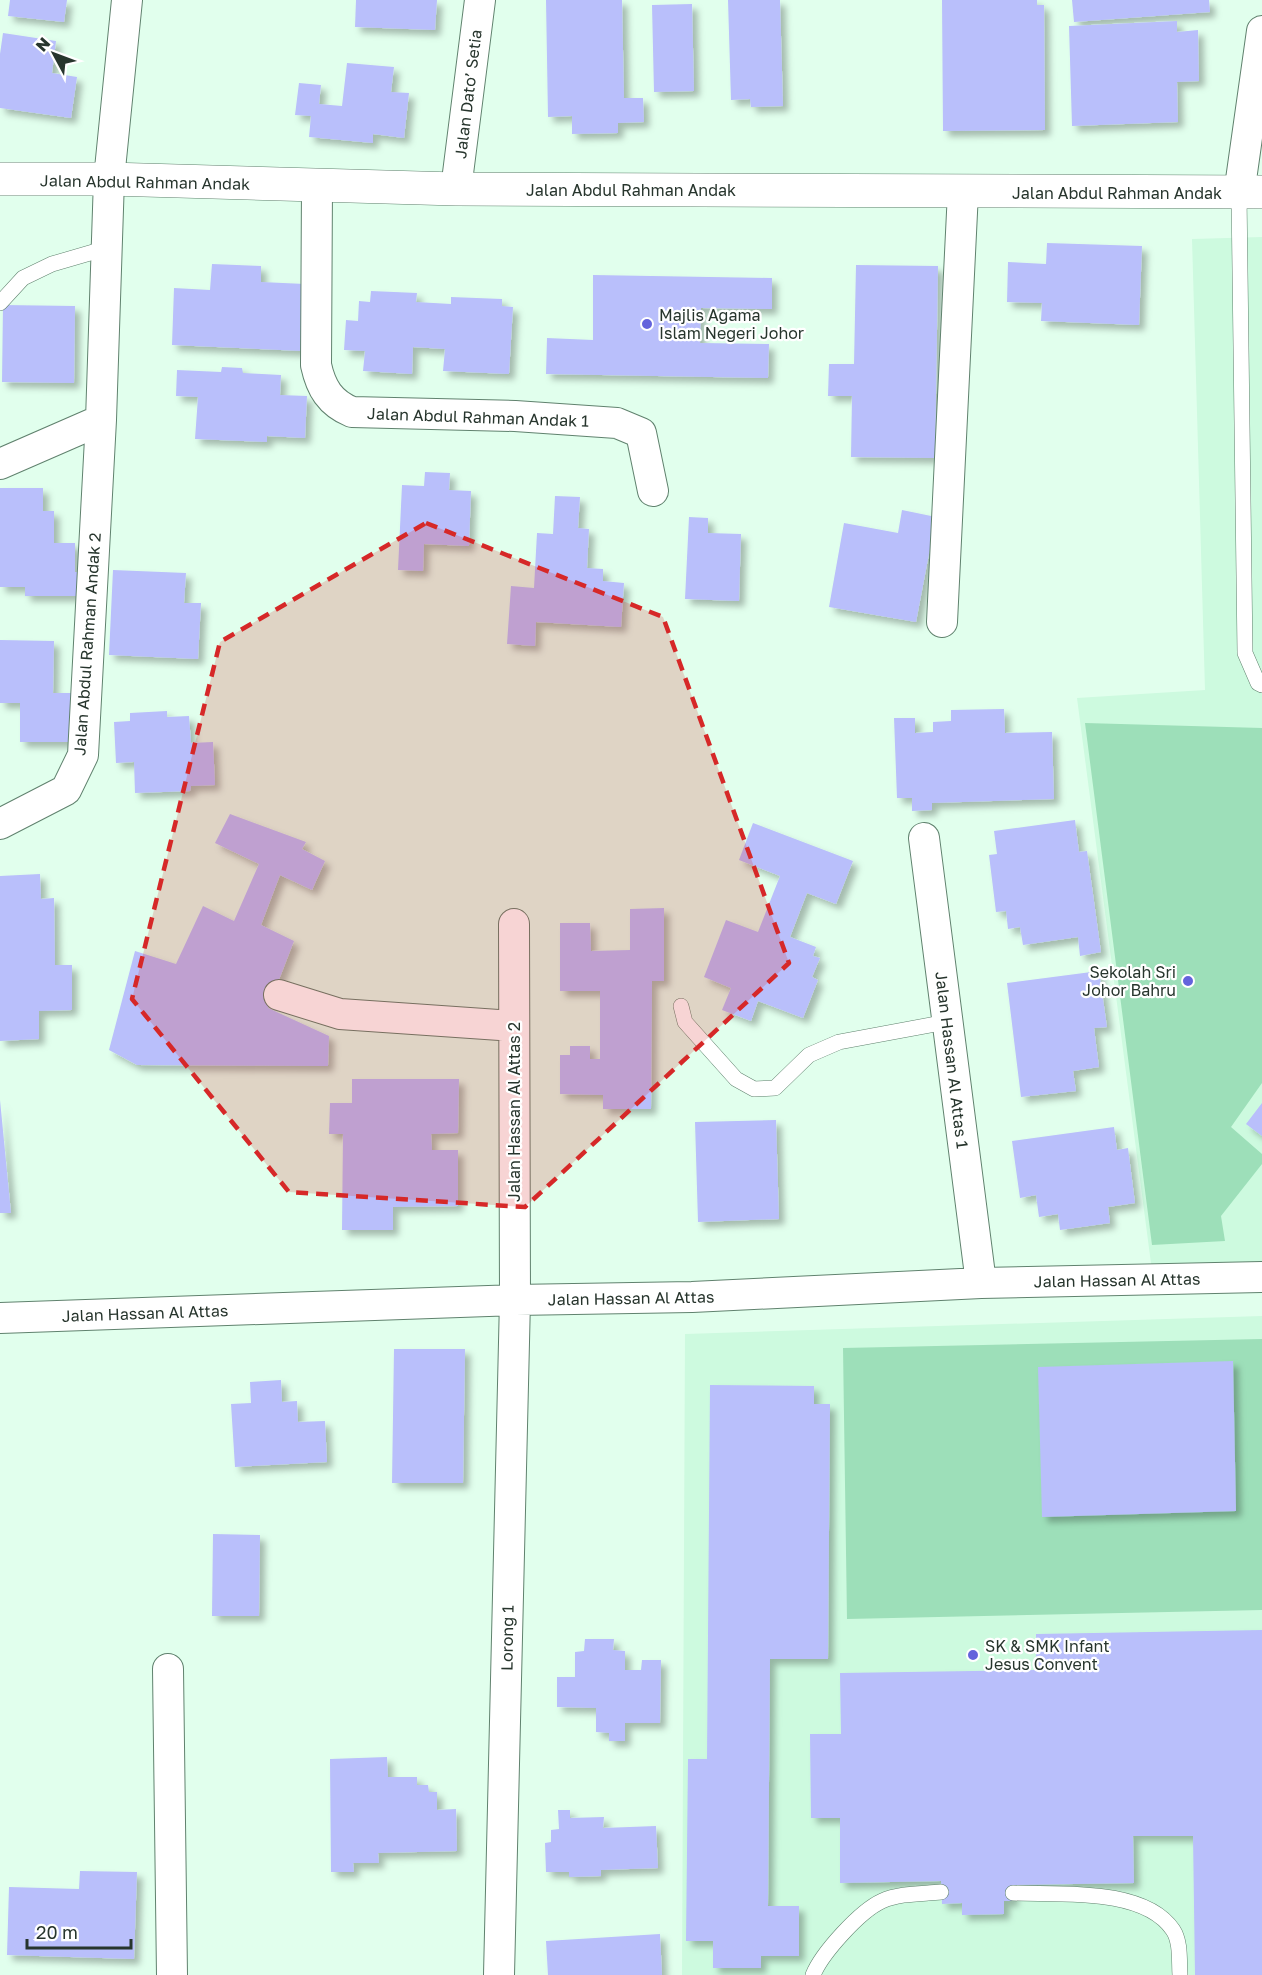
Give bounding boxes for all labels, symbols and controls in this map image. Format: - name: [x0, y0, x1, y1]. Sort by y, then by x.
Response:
- north arrow: [24, 24, 84, 84]
- street label: Jalan Dato’ Setia: [450, 28, 486, 160]
- text: N: [31, 33, 54, 55]
- street label: Jalan Abdul Rahman Andak: [40, 170, 250, 194]
- street label: Jalan Abdul Rahman Andak: [526, 180, 736, 200]
- street label: Jalan Abdul Rahman Andak: [1012, 183, 1222, 203]
- place label: Majlis Agama Islam Negeri Johor: [659, 305, 804, 343]
- marker: Majlis Agama Islam Negeri Johor: [640, 317, 654, 331]
- street label: Jalan Abdul Rahman Andak 1: [367, 403, 590, 431]
- street label: Jalan Abdul Rahman Andak 2: [69, 532, 105, 756]
- place label: Sekolah Sri Johor Bahru: [1082, 962, 1176, 1000]
- street label: Jalan Hassan Al Attas 1: [931, 970, 973, 1150]
- marker: Sekolah Sri Johor Bahru: [1181, 974, 1195, 988]
- street label: Jalan Hassan Al Attas 2: [504, 1022, 524, 1202]
- street label: Jalan Hassan Al Attas: [1033, 1269, 1201, 1291]
- street label: Jalan Hassan Al Attas: [547, 1287, 715, 1309]
- street label: Jalan Hassan Al Attas: [61, 1300, 229, 1326]
- street label: Lorong 1: [496, 1605, 518, 1671]
- place label: SK & SMK Infant Jesus Convent: [985, 1636, 1110, 1674]
- marker: SK & SMK Infant Jesus Convent: [966, 1648, 980, 1662]
- scale bar: [27, 1912, 130, 1950]
- text: 20 m: [36, 1921, 78, 1943]

